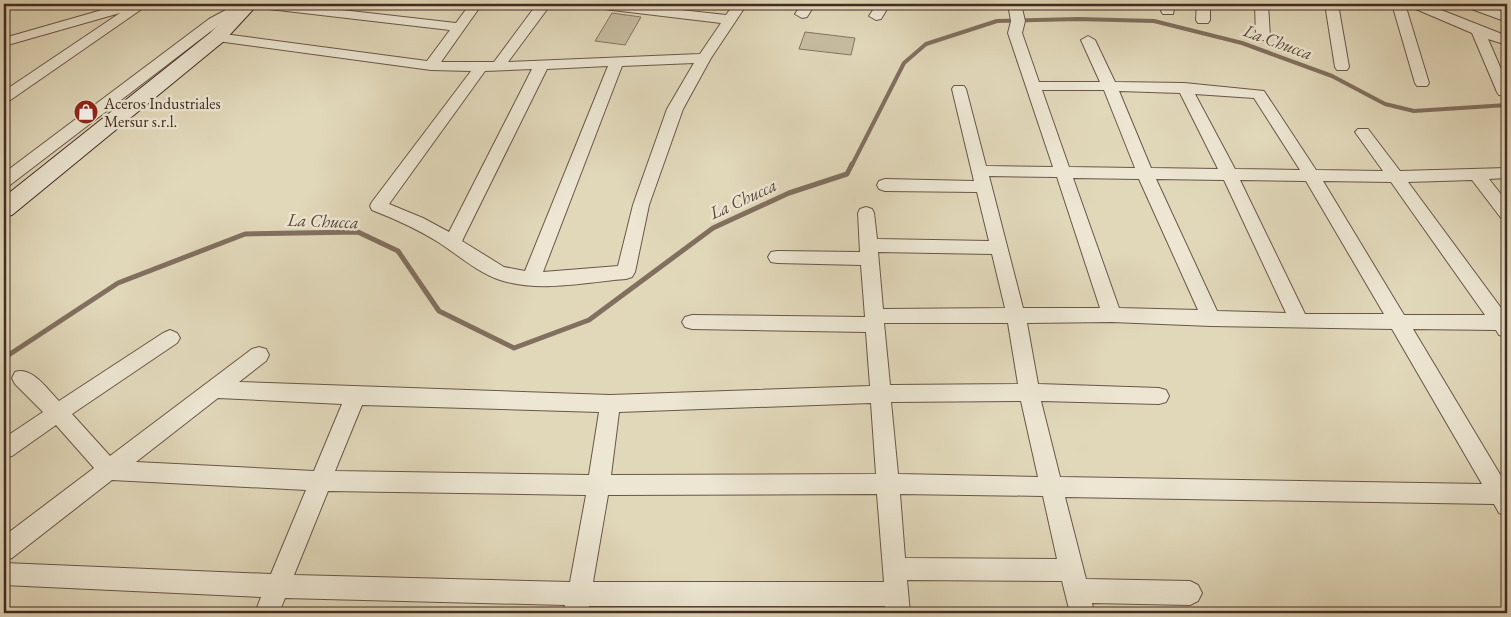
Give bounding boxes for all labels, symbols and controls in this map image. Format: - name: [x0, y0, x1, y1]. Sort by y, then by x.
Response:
- water label: La Chucca: [1240, 18, 1316, 65]
- place label: Aceros Industriales Mersur s.r.l.: [103, 93, 221, 132]
- shop icon: Aceros Industriales Mersur s.r.l.: [73, 99, 99, 125]
- water label: La Chucca: [705, 173, 780, 225]
- water label: La Chucca: [286, 208, 359, 233]

